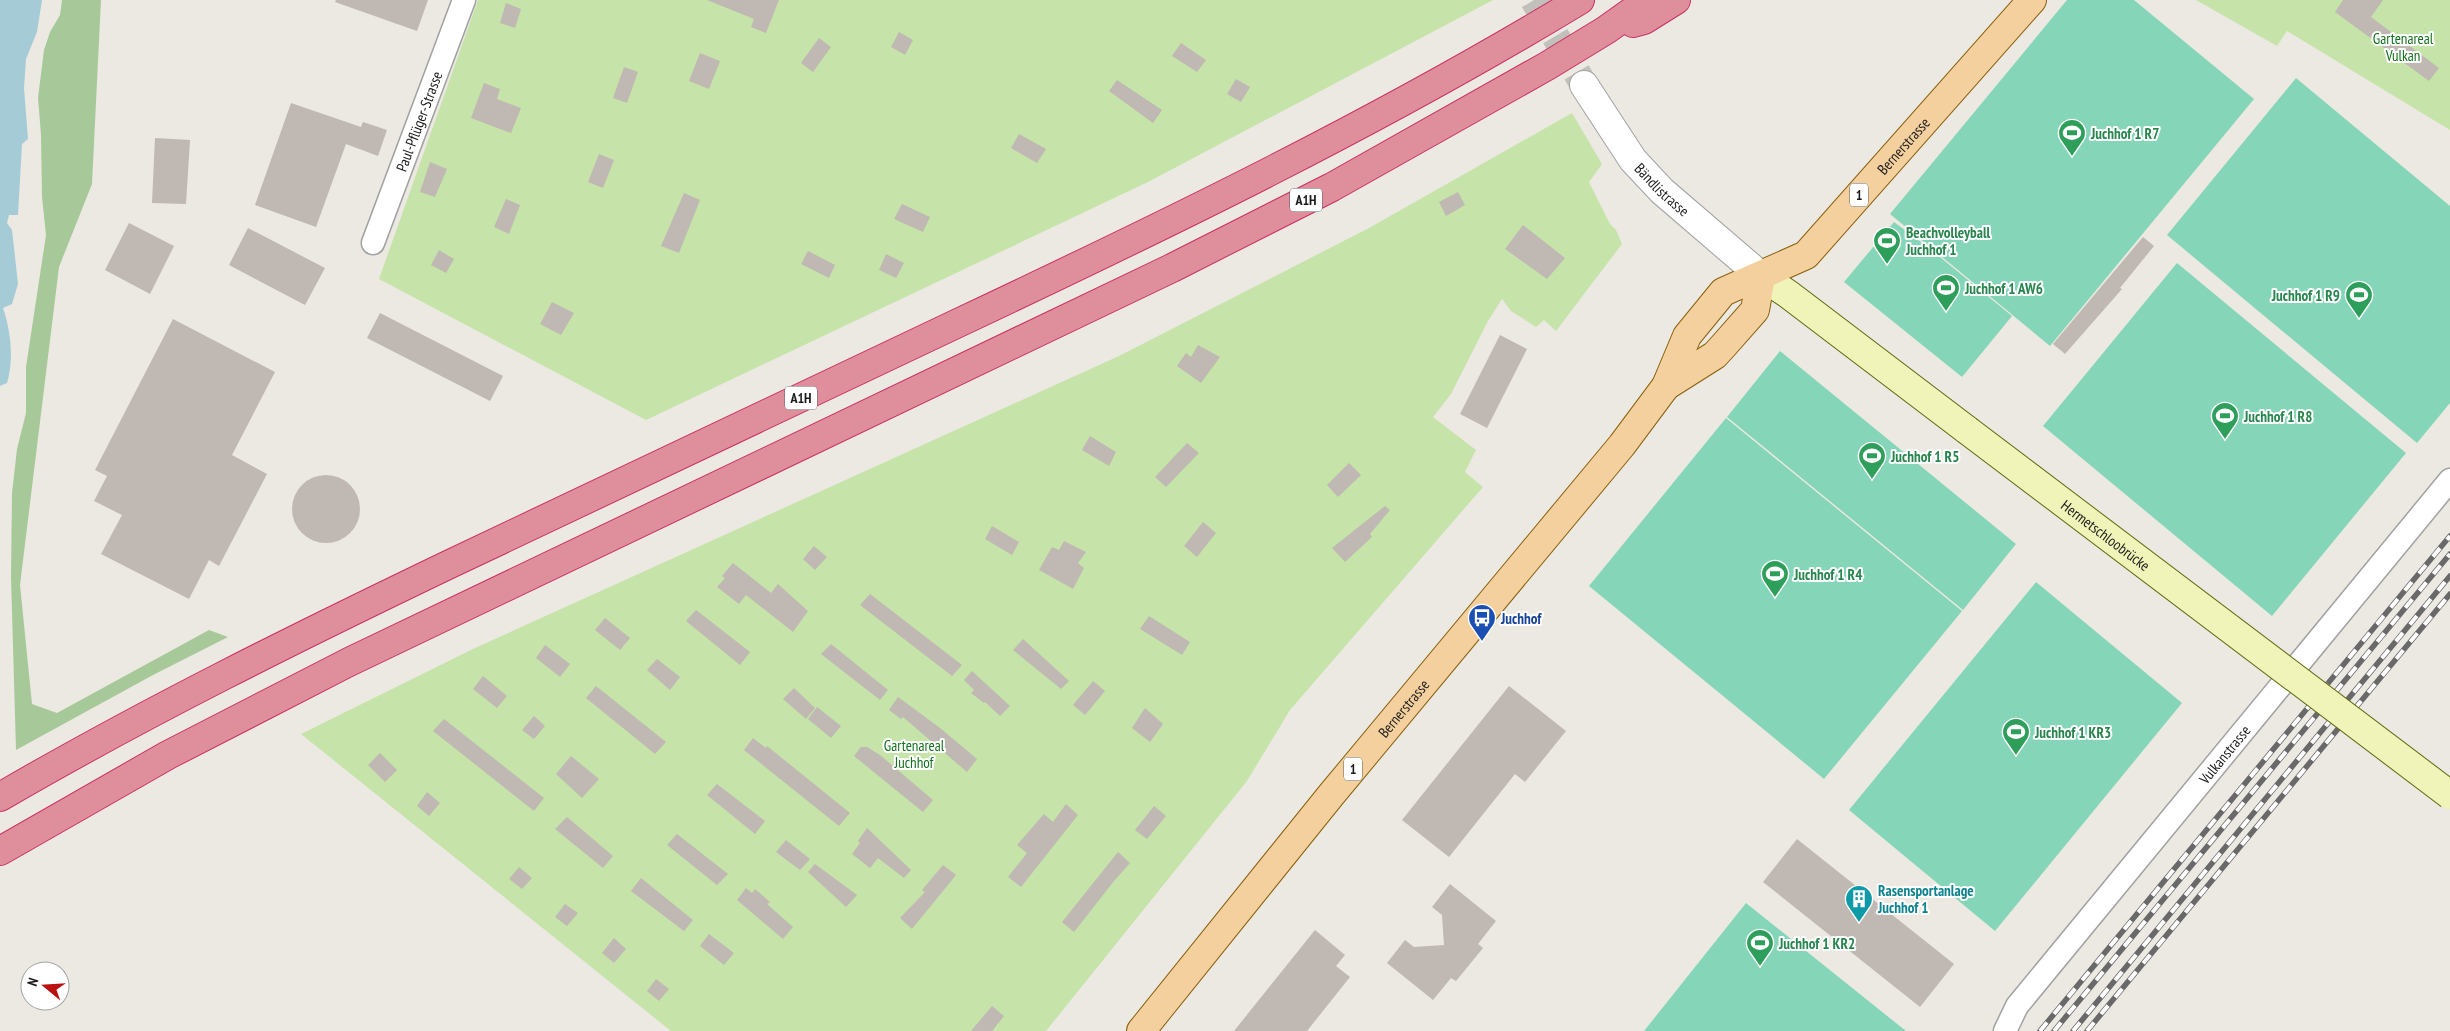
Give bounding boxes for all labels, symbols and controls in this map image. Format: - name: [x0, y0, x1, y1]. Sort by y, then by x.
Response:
- park label: Gartenareal Vulkan: [2373, 29, 2434, 65]
- street label: Paul-Pflüger-Strasse: [391, 69, 446, 174]
- street label: Bernerstrasse: [1873, 113, 1933, 178]
- sports icon: Juchhof 1 R7: [2057, 118, 2087, 157]
- place label: Juchhof 1 R7: [2090, 124, 2159, 143]
- street label: Bändlistrasse: [1631, 159, 1693, 220]
- road number: 1: [1850, 184, 1868, 206]
- road number: A1H: [1290, 188, 1322, 212]
- place label: Beachvolleyball Juchhof 1: [1905, 223, 1991, 259]
- sports icon: Beachvolleyball Juchhof 1: [1872, 226, 1902, 265]
- sports icon: Juchhof 1 AW6: [1931, 273, 1961, 312]
- place label: Juchhof 1 AW6: [1964, 279, 2043, 298]
- sports icon: Juchhof 1 R9: [2344, 280, 2374, 319]
- place label: Juchhof 1 R9: [2271, 286, 2340, 305]
- road number: A1H: [785, 386, 817, 409]
- sports icon: Juchhof 1 R8: [2210, 401, 2240, 440]
- place label: Juchhof 1 R8: [2243, 407, 2312, 426]
- sports icon: Juchhof 1 R5: [1857, 441, 1887, 480]
- place label: Juchhof 1 R5: [1890, 447, 1959, 466]
- street label: Hermetschloobrücke: [2058, 495, 2154, 575]
- sports icon: Juchhof 1 R4: [1760, 559, 1790, 598]
- place label: Juchhof 1 R4: [1793, 565, 1862, 584]
- bus stop icon: Juchhof: [1467, 603, 1497, 642]
- place label: Juchhof: [1500, 609, 1542, 628]
- street label: Bernerstrasse: [1374, 675, 1433, 741]
- sports icon: Juchhof 1 KR3: [2001, 717, 2031, 756]
- street label: Vulkanstrasse: [2194, 721, 2254, 788]
- place label: Juchhof 1 KR3: [2034, 723, 2111, 742]
- park label: Gartenareal Juchhof: [884, 736, 945, 772]
- road number: 1: [1344, 758, 1362, 781]
- place label: Rasensportanlage Juchhof 1: [1877, 881, 1974, 917]
- building icon: Rasensportanlage Juchhof 1: [1844, 884, 1874, 923]
- sports icon: Juchhof 1 KR2: [1745, 928, 1775, 967]
- place label: Juchhof 1 KR2: [1778, 934, 1855, 953]
- north arrow: [20, 961, 70, 1011]
- text: N: [23, 976, 42, 988]

